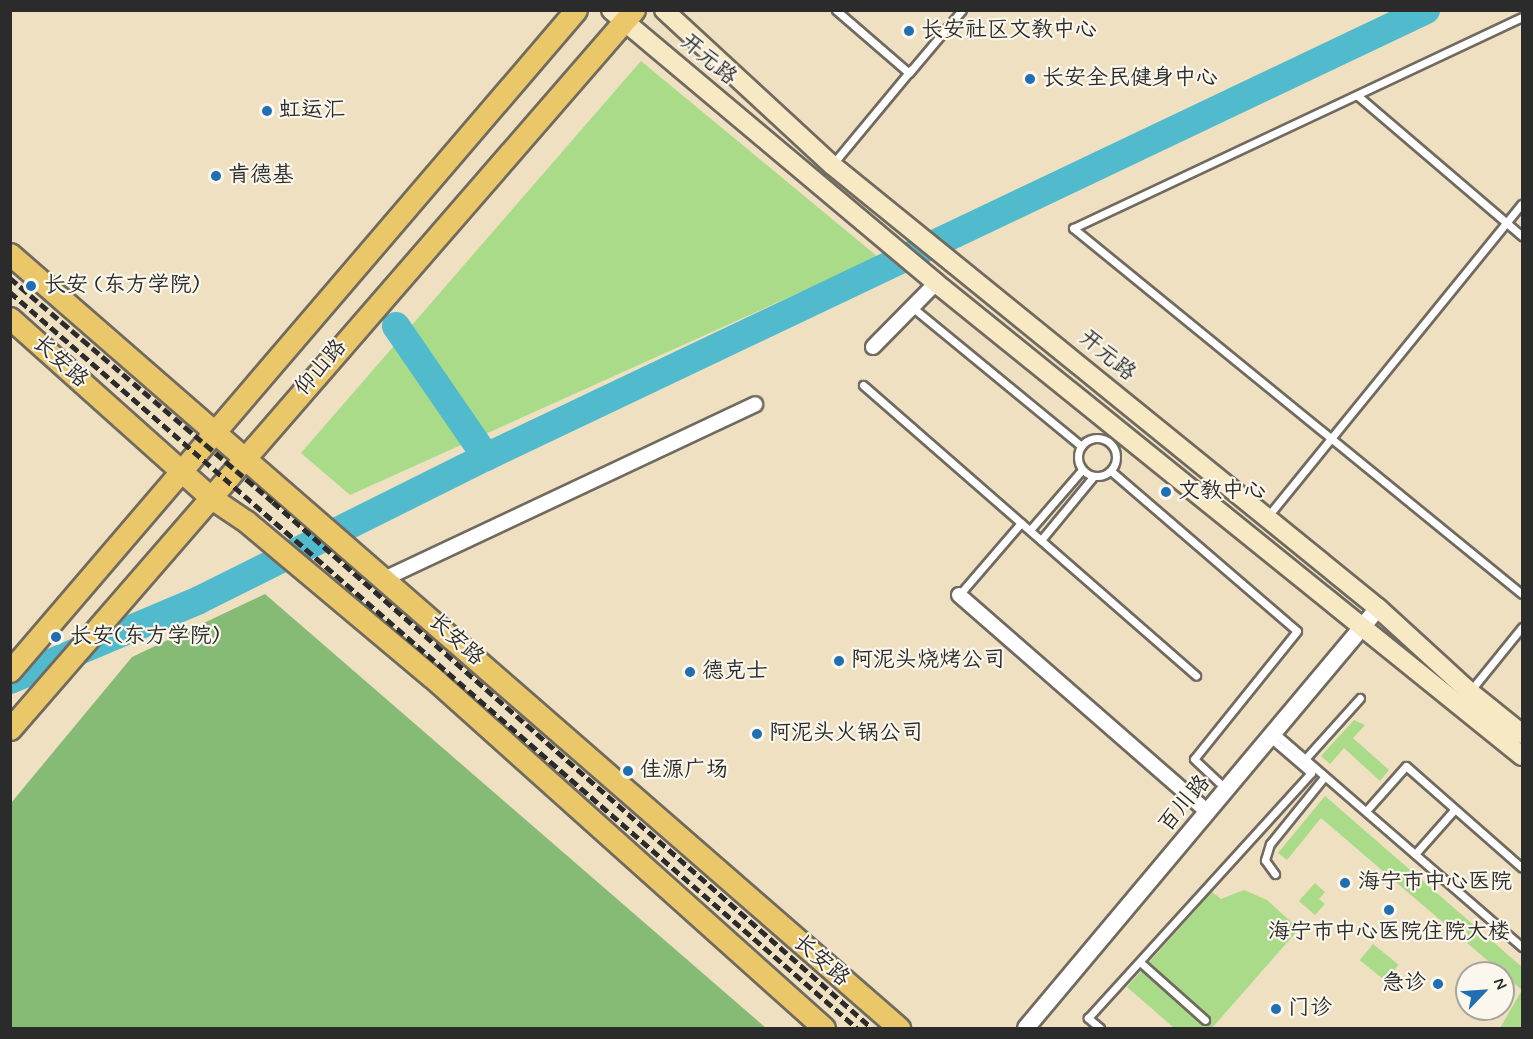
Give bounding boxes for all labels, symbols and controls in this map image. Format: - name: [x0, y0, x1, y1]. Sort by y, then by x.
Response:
- place label: 长安社区文教中心: [921, 18, 1097, 44]
- marker: 长安社区文教中心: [902, 24, 916, 38]
- street label: 开元路: [674, 29, 742, 91]
- place label: 长安全民健身中心: [1042, 66, 1218, 92]
- marker: 长安全民健身中心: [1023, 72, 1037, 86]
- place label: 虹运汇: [279, 98, 345, 124]
- marker: 虹运汇: [260, 104, 274, 118]
- place label: 肯德基: [228, 163, 294, 189]
- marker: 肯德基: [209, 169, 223, 183]
- place label: 长安 (东方学院): [44, 273, 199, 299]
- marker: 长安 (东方学院): [22, 277, 40, 295]
- street label: 开元路: [1073, 325, 1141, 387]
- street label: 长安路: [27, 330, 93, 394]
- street label: 仰山路: [289, 334, 353, 402]
- place label: 文教中心: [1178, 479, 1266, 505]
- marker: 文教中心: [1159, 485, 1173, 499]
- street label: 长安路: [423, 608, 489, 672]
- place label: 长安(东方学院): [70, 624, 219, 650]
- marker: 长安(东方学院): [47, 628, 65, 646]
- place label: 阿泥头烧烤公司: [851, 648, 1005, 674]
- marker: 阿泥头烧烤公司: [832, 654, 846, 668]
- place label: 德克士: [702, 659, 768, 685]
- marker: 德克士: [683, 665, 697, 679]
- place label: 阿泥头火锅公司: [769, 721, 923, 747]
- marker: 阿泥头火锅公司: [750, 727, 764, 741]
- place label: 佳源广场: [640, 758, 728, 784]
- marker: 佳源广场: [621, 764, 635, 778]
- street label: 百川路: [1154, 770, 1216, 838]
- place label: 海宁市中心医院: [1358, 870, 1512, 896]
- marker: 海宁市中心医院: [1336, 874, 1354, 892]
- marker: 海宁市中心医院住院大楼: [1382, 903, 1396, 917]
- place label: 海宁市中心医院住院大楼: [1268, 920, 1510, 946]
- street label: 长安路: [787, 929, 855, 993]
- north arrow: [1455, 961, 1515, 1021]
- place label: 急诊: [1382, 971, 1426, 997]
- text: N: [1488, 975, 1512, 993]
- marker: 急诊: [1431, 977, 1445, 991]
- place label: 门诊: [1288, 996, 1332, 1022]
- marker: 门诊: [1269, 1002, 1283, 1016]

